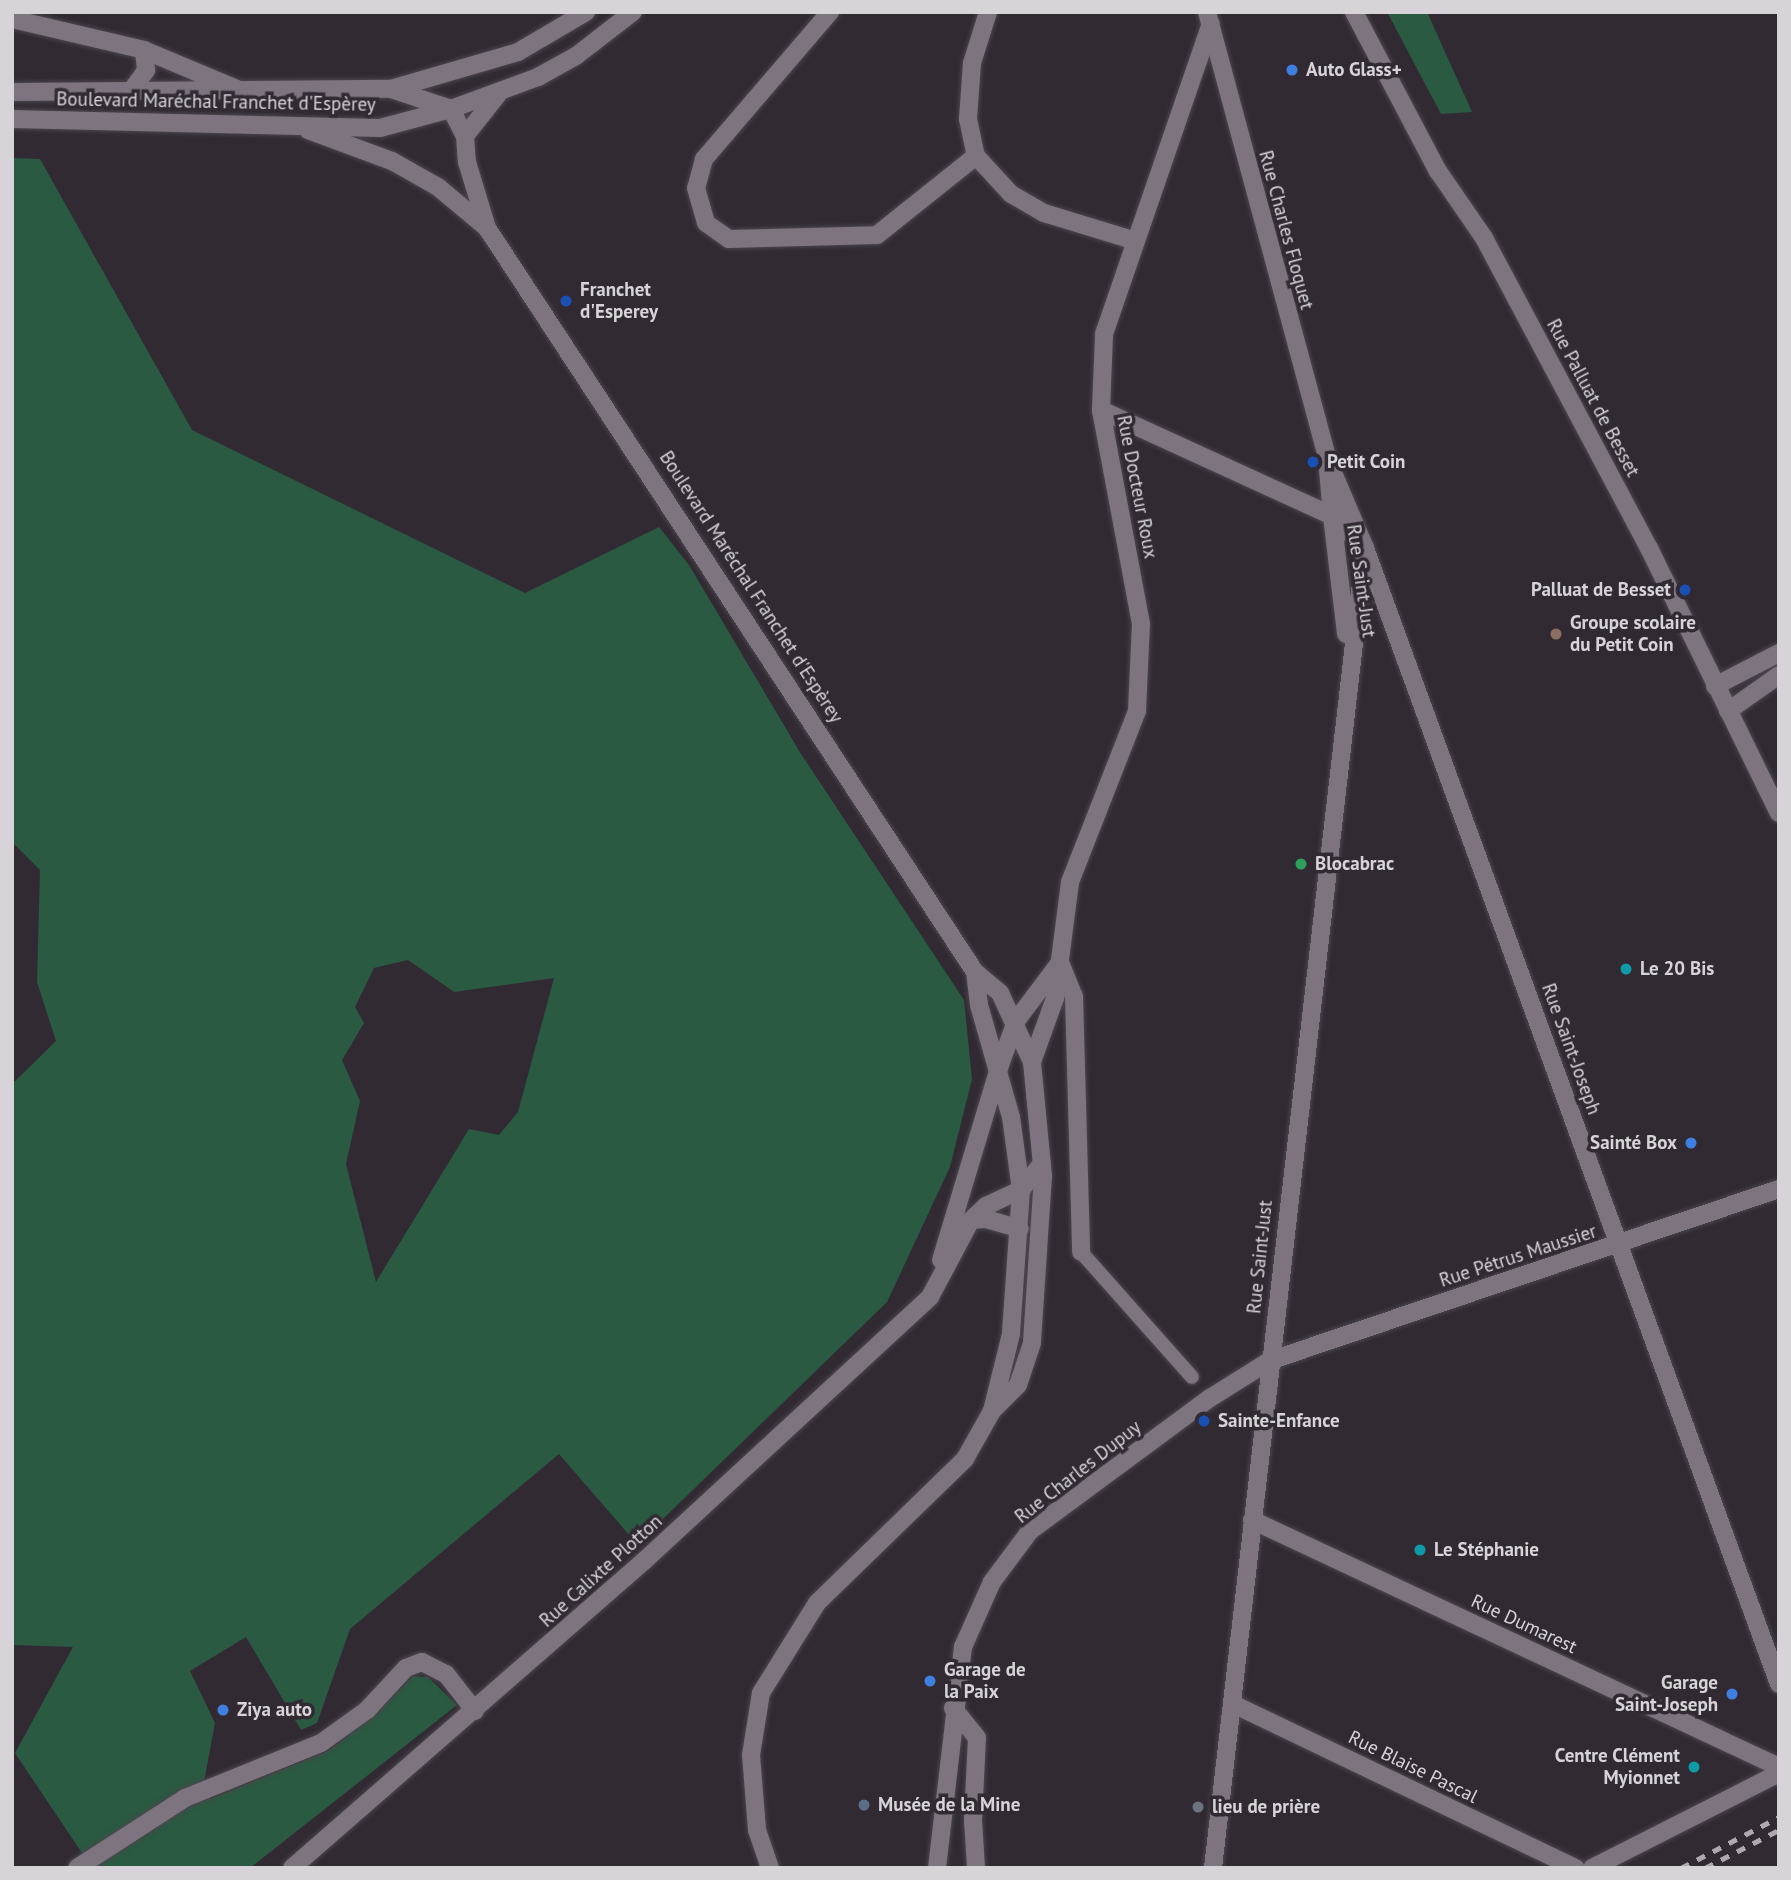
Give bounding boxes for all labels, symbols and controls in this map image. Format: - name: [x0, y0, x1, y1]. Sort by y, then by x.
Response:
- place label: Auto Glass+: [1306, 59, 1402, 81]
- marker: Auto Glass+: [1284, 62, 1300, 78]
- street label: Boulevard Maréchal Franchet d'Espèrey: [56, 88, 376, 116]
- street label: Rue Charles Floquet: [1254, 148, 1318, 312]
- place label: Franchet d'Esperey: [580, 279, 658, 323]
- marker: Franchet d'Esperey: [558, 293, 574, 309]
- street label: Rue Palluat de Besset: [1542, 315, 1644, 481]
- street label: Rue Docteur Roux: [1112, 413, 1162, 561]
- street label: Boulevard Maréchal Franchet d'Espèrey: [654, 447, 848, 727]
- place label: Petit Coin: [1327, 451, 1406, 473]
- marker: Petit Coin: [1305, 454, 1321, 470]
- street label: Rue Saint-Just: [1342, 523, 1380, 639]
- place label: Palluat de Besset: [1531, 579, 1671, 601]
- marker: Palluat de Besset: [1677, 582, 1693, 598]
- place label: Groupe scolaire du Petit Coin: [1570, 612, 1696, 656]
- marker: Groupe scolaire du Petit Coin: [1548, 626, 1564, 642]
- place label: Blocabrac: [1315, 853, 1394, 875]
- marker: Blocabrac: [1293, 856, 1309, 872]
- place label: Le 20 Bis: [1640, 958, 1714, 980]
- marker: Le 20 Bis: [1618, 961, 1634, 977]
- street label: Rue Saint-Joseph: [1537, 980, 1605, 1118]
- place label: Sainté Box: [1590, 1132, 1677, 1154]
- marker: Sainté Box: [1683, 1135, 1699, 1151]
- street label: Rue Saint-Just: [1243, 1199, 1277, 1315]
- street label: Rue Pétrus Maussier: [1437, 1220, 1599, 1292]
- place label: Sainte-Enfance: [1218, 1410, 1340, 1432]
- marker: Sainte-Enfance: [1196, 1413, 1212, 1429]
- street label: Rue Charles Dupuy: [1010, 1416, 1146, 1528]
- street label: Rue Calixte Plotton: [535, 1510, 667, 1632]
- place label: Le Stéphanie: [1434, 1539, 1539, 1561]
- marker: Le Stéphanie: [1412, 1542, 1428, 1558]
- street label: Rue Dumarest: [1467, 1590, 1581, 1658]
- place label: Garage de la Paix: [944, 1659, 1026, 1703]
- place label: Garage Saint-Joseph: [1615, 1672, 1718, 1716]
- marker: Garage de la Paix: [922, 1673, 938, 1689]
- marker: Garage Saint-Joseph: [1724, 1686, 1740, 1702]
- place label: Ziya auto: [237, 1699, 312, 1721]
- marker: Ziya auto: [215, 1702, 231, 1718]
- street label: Rue Blaise Pascal: [1345, 1726, 1481, 1808]
- place label: Centre Clément Myionnet: [1555, 1745, 1680, 1789]
- marker: Centre Clément Myionnet: [1686, 1759, 1702, 1775]
- place label: Musée de la Mine: [878, 1794, 1020, 1816]
- place label: lieu de prière: [1212, 1796, 1320, 1818]
- marker: Musée de la Mine: [856, 1797, 872, 1813]
- marker: lieu de prière: [1190, 1799, 1206, 1815]

